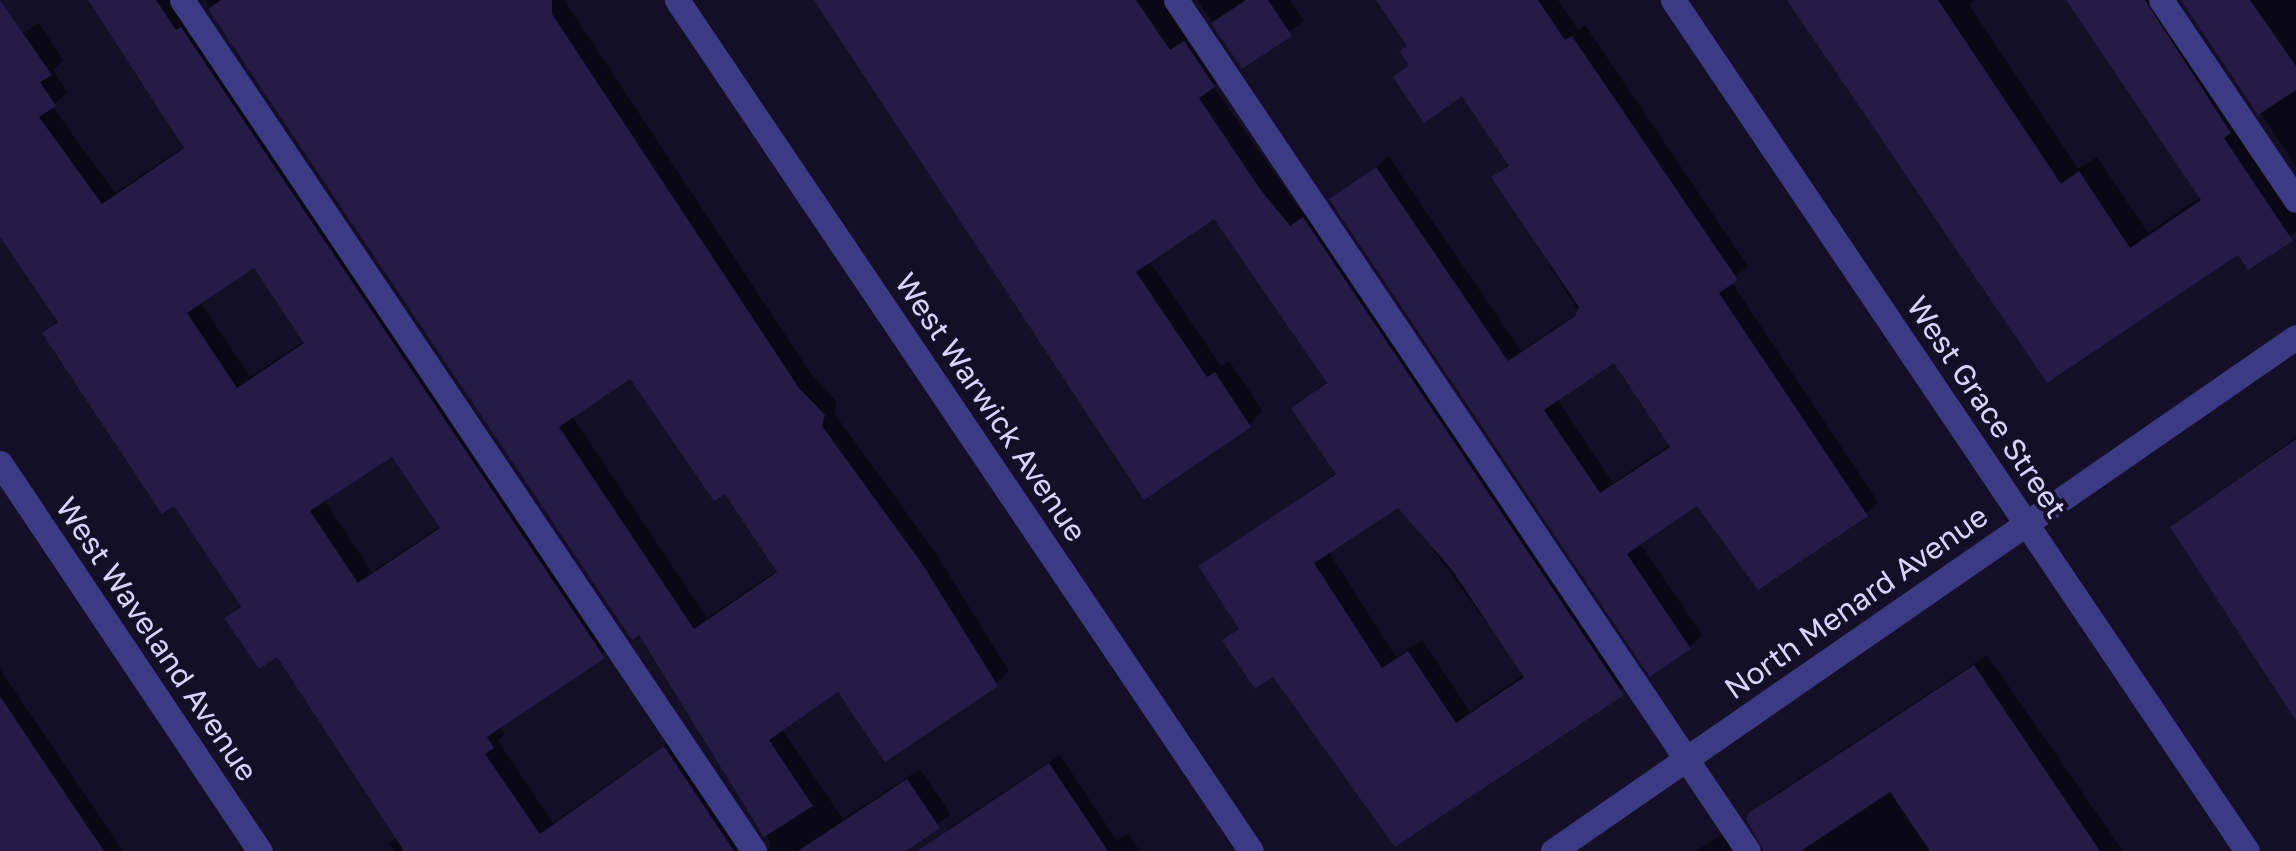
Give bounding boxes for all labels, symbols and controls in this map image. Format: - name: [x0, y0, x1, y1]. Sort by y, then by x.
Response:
- street label: West Warwick Avenue: [888, 266, 1094, 548]
- street label: West Grace Street: [1899, 289, 2075, 525]
- street label: West Waveland Avenue: [48, 490, 266, 788]
- street label: North Menard Avenue: [1718, 498, 1994, 706]

